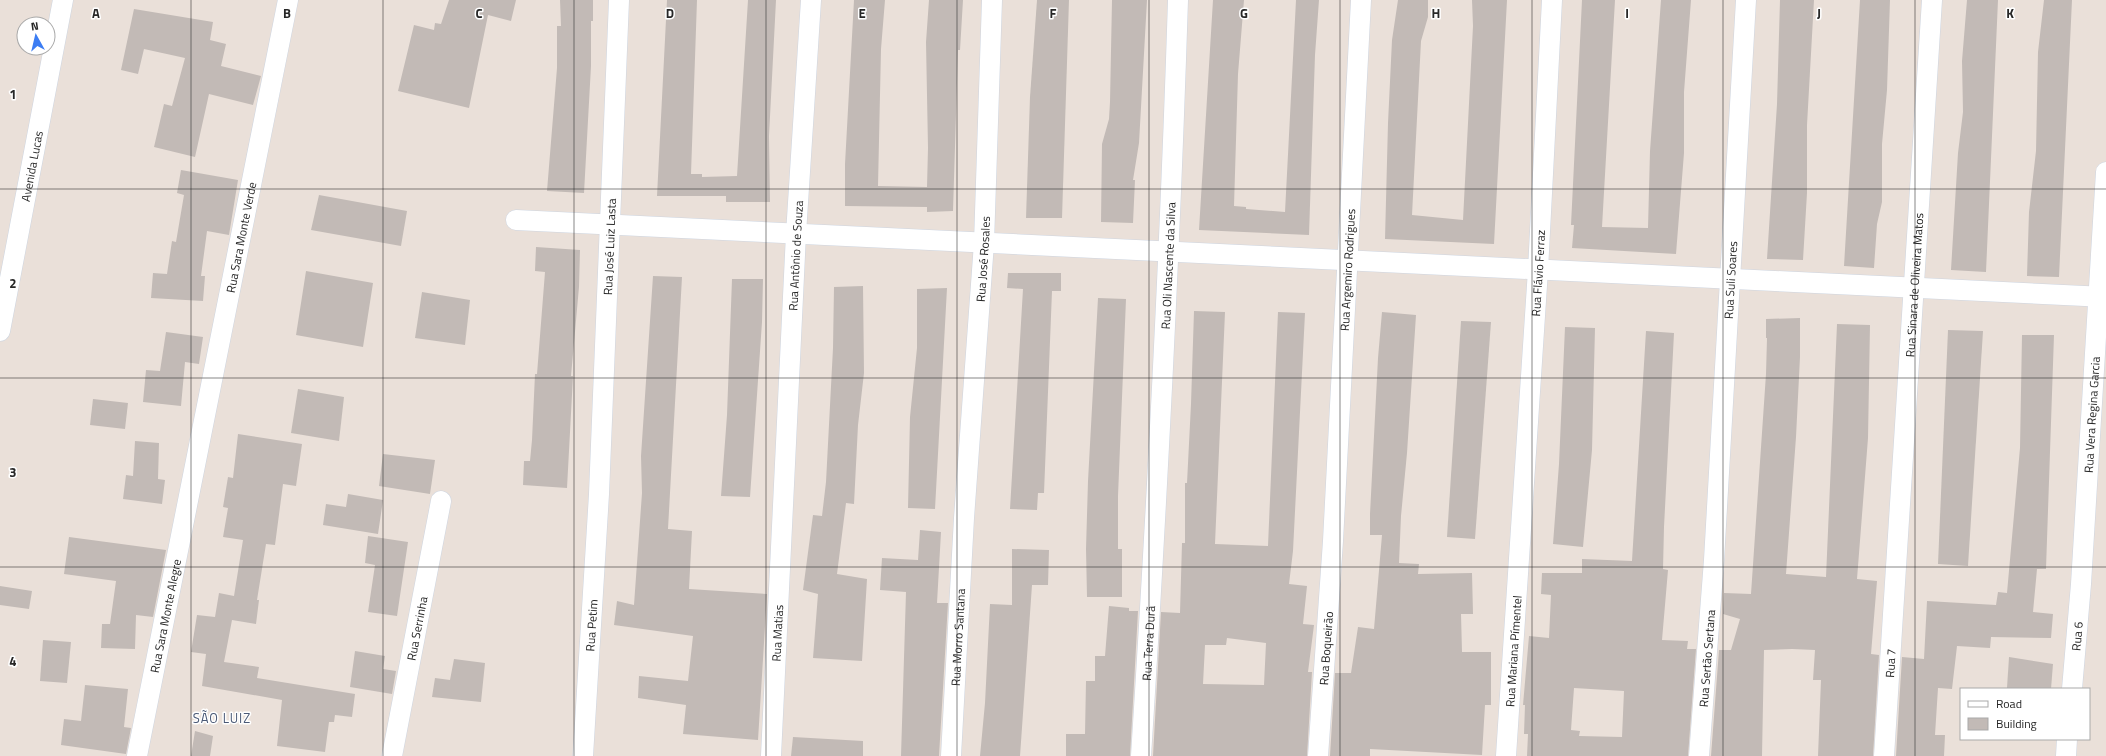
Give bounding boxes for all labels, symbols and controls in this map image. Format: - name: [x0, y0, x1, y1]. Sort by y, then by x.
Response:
- text: A: [92, 3, 100, 23]
- text: B: [283, 3, 291, 23]
- text: C: [475, 3, 483, 23]
- text: D: [666, 3, 674, 23]
- text: E: [858, 3, 866, 23]
- text: F: [1050, 3, 1057, 23]
- text: G: [1240, 3, 1248, 23]
- text: H: [1432, 3, 1440, 23]
- text: I: [1625, 3, 1629, 23]
- text: J: [1817, 3, 1821, 23]
- text: K: [2006, 3, 2014, 23]
- north arrow: [16, 16, 56, 56]
- text: N: [30, 18, 39, 35]
- text: 1: [9, 84, 17, 104]
- street label: Avenida Lucas: [15, 129, 48, 203]
- street label: Rua Sara Monte Verde: [220, 180, 261, 294]
- street label: Rua José Luiz Lasta: [598, 198, 620, 295]
- street label: Rua Antônio de Souza: [783, 200, 808, 311]
- street label: Rua Oli Nascente da Silva: [1155, 202, 1180, 330]
- street label: Rua Argemiro Rodrigues: [1334, 208, 1360, 332]
- street label: Rua Sinara de Oliveira Matos: [1900, 212, 1928, 358]
- street label: Rua José Rosales: [970, 215, 994, 303]
- street label: Rua Flávio Ferraz: [1525, 229, 1550, 317]
- street label: Rua Suli Soares: [1718, 240, 1742, 319]
- text: 2: [9, 273, 17, 293]
- street label: Rua Vera Regina Garcia: [2078, 356, 2104, 473]
- text: 3: [9, 462, 17, 482]
- street label: Rua Sara Monte Alegre: [144, 557, 186, 674]
- street label: Rua Morro Santana: [945, 588, 970, 686]
- street label: Rua Serrinha: [401, 595, 432, 662]
- street label: Rua Mariana Pímentel: [1500, 595, 1526, 708]
- street label: Rua Petim: [580, 599, 602, 652]
- street label: Rua Matias: [766, 604, 788, 662]
- street label: Rua Terra Durã: [1136, 605, 1160, 681]
- street label: Rua Sertão Sertana: [1693, 609, 1720, 708]
- street label: Rua Boqueirão: [1313, 611, 1338, 686]
- street label: Rua 6: [2066, 621, 2087, 652]
- street label: Rua 7: [1879, 648, 1900, 678]
- text: 4: [9, 651, 17, 671]
- legend: [1960, 688, 2090, 740]
- text: Road: [1996, 694, 2022, 713]
- district label: SÃO LUIZ: [193, 708, 251, 728]
- text: Building: [1996, 714, 2037, 733]

